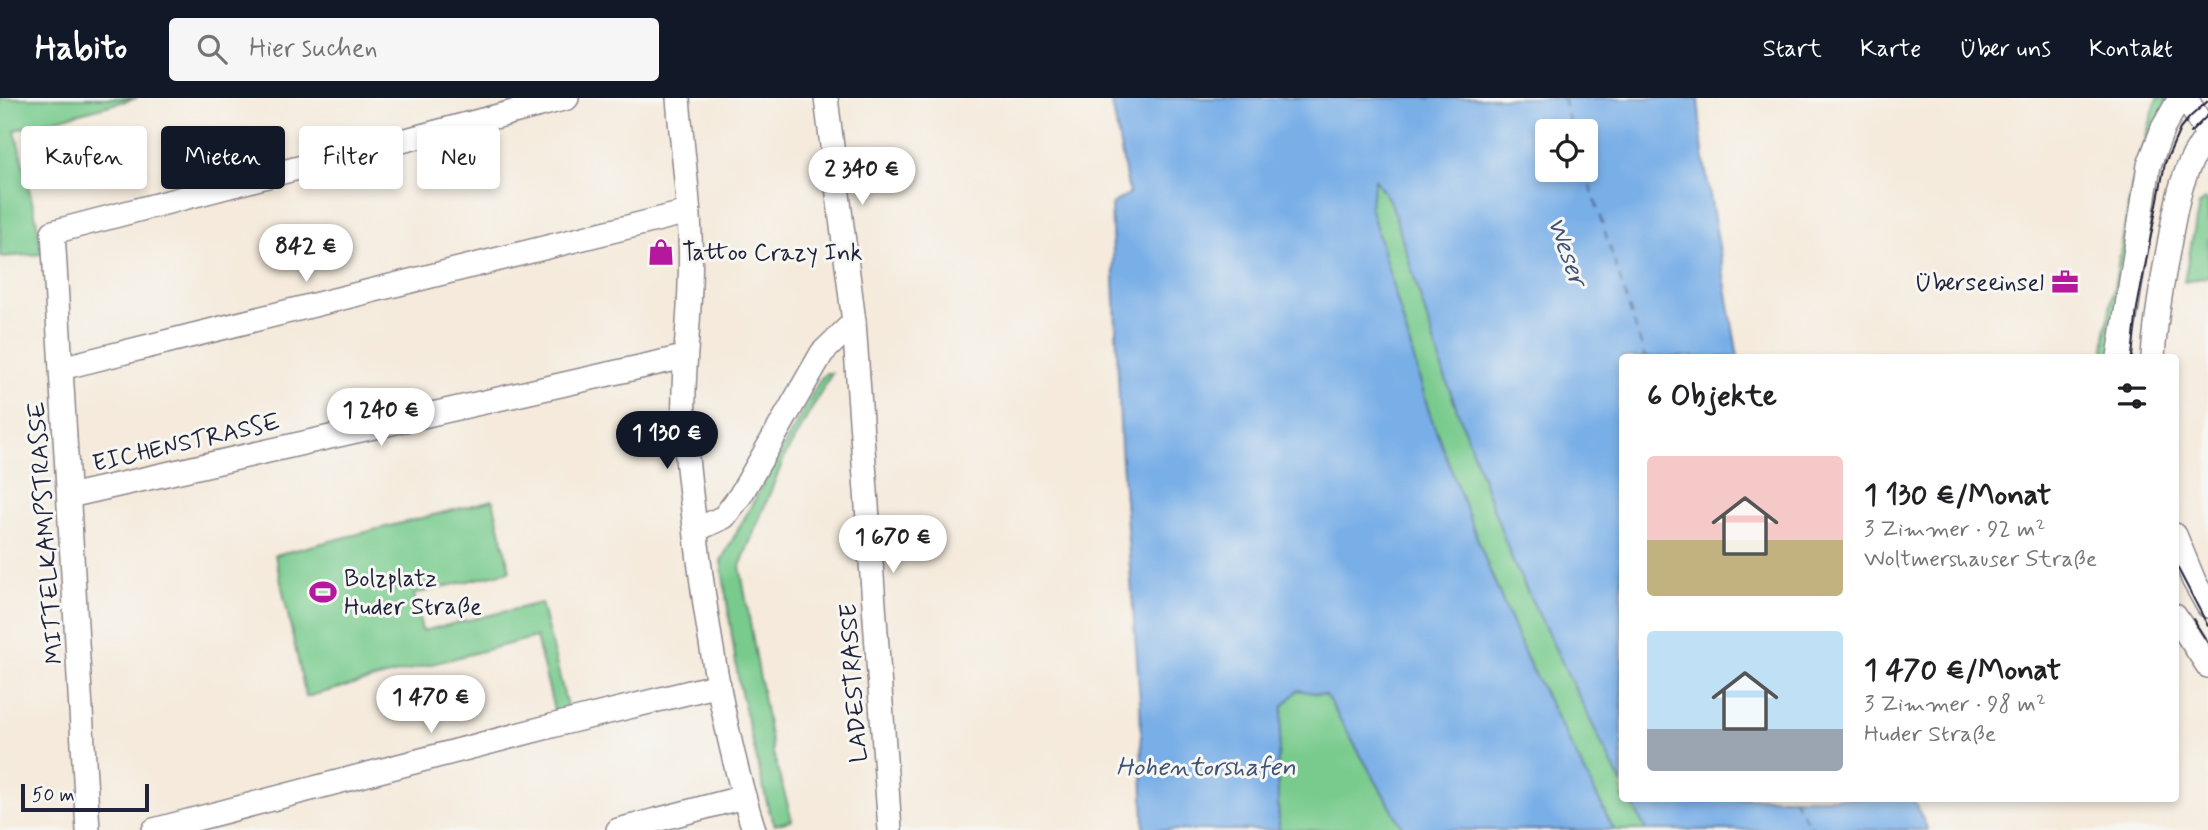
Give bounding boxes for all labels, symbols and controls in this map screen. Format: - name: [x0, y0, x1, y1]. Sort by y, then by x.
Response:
- search box: [169, 18, 659, 81]
- text: Habito: [35, 27, 127, 71]
- icon: search: [193, 30, 231, 68]
- text: Hier suchen: [249, 32, 378, 66]
- text: Start: [1762, 34, 1822, 65]
- text: Karte: [1860, 34, 1921, 65]
- text: Über uns: [1959, 34, 2051, 65]
- text: Kontakt: [2089, 34, 2173, 65]
- map controls: [1535, 119, 1598, 182]
- button: locate: [1535, 119, 1598, 182]
- chip: Kaufen: [21, 126, 147, 189]
- chip: Mieten: [161, 126, 285, 189]
- chip: Filter: [299, 126, 403, 189]
- chip: Neu: [417, 126, 500, 189]
- pin: 2 340 €: [797, 148, 927, 207]
- text: 2 340 €: [825, 155, 899, 185]
- water label: Weser: [1538, 213, 1596, 294]
- pin: 842 €: [257, 225, 355, 284]
- text: 842 €: [275, 232, 337, 262]
- shop icon: Tattoo Crazy Ink: [646, 237, 676, 267]
- place label: Tattoo Crazy Ink: [682, 238, 862, 269]
- office icon: Überseeinsel: [2050, 267, 2080, 297]
- place label: Überseeinsel: [1915, 268, 2044, 299]
- text: 6 Objekte: [1647, 377, 1777, 416]
- icon: filters: [2113, 377, 2151, 415]
- pin: 1 240 €: [316, 388, 446, 448]
- text: 1 240 €: [343, 396, 419, 426]
- street label: MITTELKAMPSTRASSE: [22, 400, 71, 665]
- street label: EICHENSTRASSE: [90, 407, 283, 480]
- pin: 1 130 €: [602, 412, 732, 471]
- text: 1 130 €: [632, 419, 702, 449]
- text: 1 130 €/Monat: [1864, 476, 2051, 515]
- icon: home: [1703, 484, 1787, 568]
- text: 3 Zimmer · 92 m²: [1864, 515, 2045, 545]
- pin: 1 670 €: [828, 516, 958, 575]
- text: 1 670 €: [855, 523, 931, 553]
- text: Woltmershauser Straße: [1864, 545, 2097, 575]
- place label: Bolzplatz Huder Straße: [344, 564, 482, 623]
- sports icon: Bolzplatz Huder Straße: [308, 577, 338, 607]
- street label: LADESTRASSE: [833, 602, 876, 764]
- text: 1 470 €/Monat: [1864, 651, 2061, 690]
- icon: home: [1703, 659, 1787, 743]
- pin: 1 470 €: [366, 676, 496, 735]
- text: 1 470 €: [392, 683, 470, 713]
- text: 3 Zimmer · 98 m²: [1864, 690, 2046, 720]
- text: Huder Straße: [1864, 720, 1996, 750]
- water label: Hohentorshafen: [1116, 751, 1296, 785]
- scale bar: [21, 781, 149, 813]
- text: 50 m: [32, 783, 75, 808]

